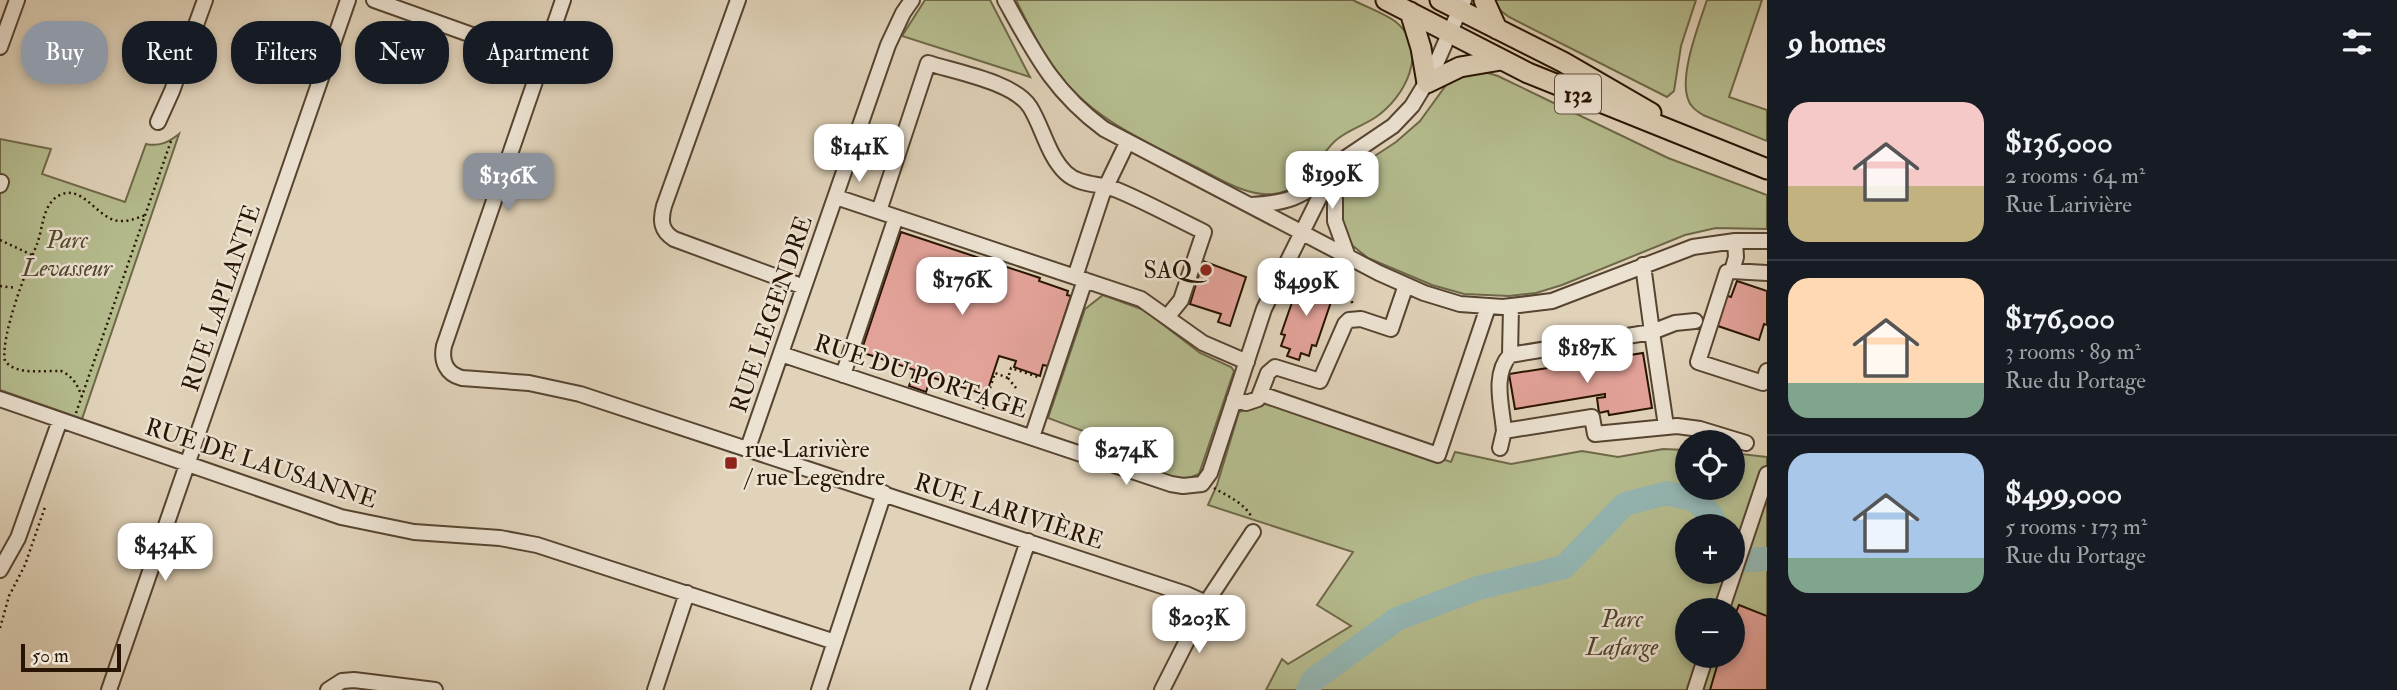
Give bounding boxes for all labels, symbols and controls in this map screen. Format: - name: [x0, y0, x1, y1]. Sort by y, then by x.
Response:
- chip: Buy: [21, 21, 108, 84]
- chip: Rent: [122, 21, 217, 84]
- chip: Filters: [231, 21, 341, 84]
- chip: New: [355, 21, 449, 84]
- chip: Apartment: [463, 21, 613, 84]
- icon: filters: [2338, 23, 2376, 61]
- text: 9 homes: [1788, 24, 1886, 61]
- road number: 132: [1555, 74, 1601, 114]
- pin: $141K: [810, 124, 908, 184]
- text: $136,000: [2005, 124, 2113, 161]
- icon: home: [1844, 130, 1928, 214]
- text: $141K: [830, 132, 888, 161]
- pin: $199K: [1283, 152, 1381, 211]
- pin: $136K: [459, 154, 557, 213]
- text: $199K: [1302, 159, 1362, 188]
- text: $136K: [479, 161, 537, 190]
- text: 2 rooms · 64 m²: [2005, 161, 2145, 190]
- text: Rue Larivière: [2005, 190, 2132, 219]
- street label: RUE LAPLANTE: [175, 200, 268, 396]
- street label: RUE LEGENDRE: [723, 212, 820, 417]
- park label: Parc Levasseur: [21, 225, 113, 284]
- place label: SAQ: [1143, 255, 1208, 286]
- pin: $176K: [913, 258, 1011, 317]
- pin: $499K: [1257, 258, 1355, 318]
- marker: SAQ: [1198, 262, 1214, 278]
- text: $176K: [932, 265, 992, 294]
- text: $499K: [1273, 266, 1339, 295]
- text: $176,000: [2005, 300, 2115, 337]
- icon: home: [1844, 306, 1928, 390]
- pin: $187K: [1538, 326, 1636, 385]
- street label: RUE DU PORTAGE: [810, 327, 1032, 426]
- text: $187K: [1558, 333, 1616, 362]
- text: 3 rooms · 89 m²: [2005, 337, 2141, 366]
- text: Rue du Portage: [2005, 366, 2146, 395]
- street label: RUE DE LAUSANNE: [141, 411, 381, 516]
- pin: $274K: [1077, 428, 1175, 487]
- map controls: [1675, 430, 1745, 668]
- button: locate: [1675, 430, 1745, 500]
- place label: rue Larivière / rue Legendre: [743, 434, 885, 493]
- text: $274K: [1094, 435, 1158, 464]
- marker: rue Larivière / rue Legendre: [723, 455, 739, 471]
- street label: RUE LARIVIÈRE: [910, 465, 1108, 557]
- text: $499,000: [2005, 475, 2122, 512]
- icon: home: [1844, 481, 1928, 565]
- text: 5 rooms · 173 m²: [2005, 512, 2147, 541]
- button: +: [1675, 514, 1745, 584]
- pin: $434K: [116, 524, 214, 583]
- text: $434K: [134, 531, 196, 560]
- text: Rue du Portage: [2005, 541, 2146, 570]
- pin: $203K: [1150, 596, 1248, 655]
- button: −: [1675, 598, 1745, 668]
- text: $203K: [1168, 603, 1230, 632]
- park label: Parc Lafarge: [1585, 604, 1659, 663]
- scale bar: [21, 641, 121, 673]
- text: 50 m: [32, 644, 69, 668]

